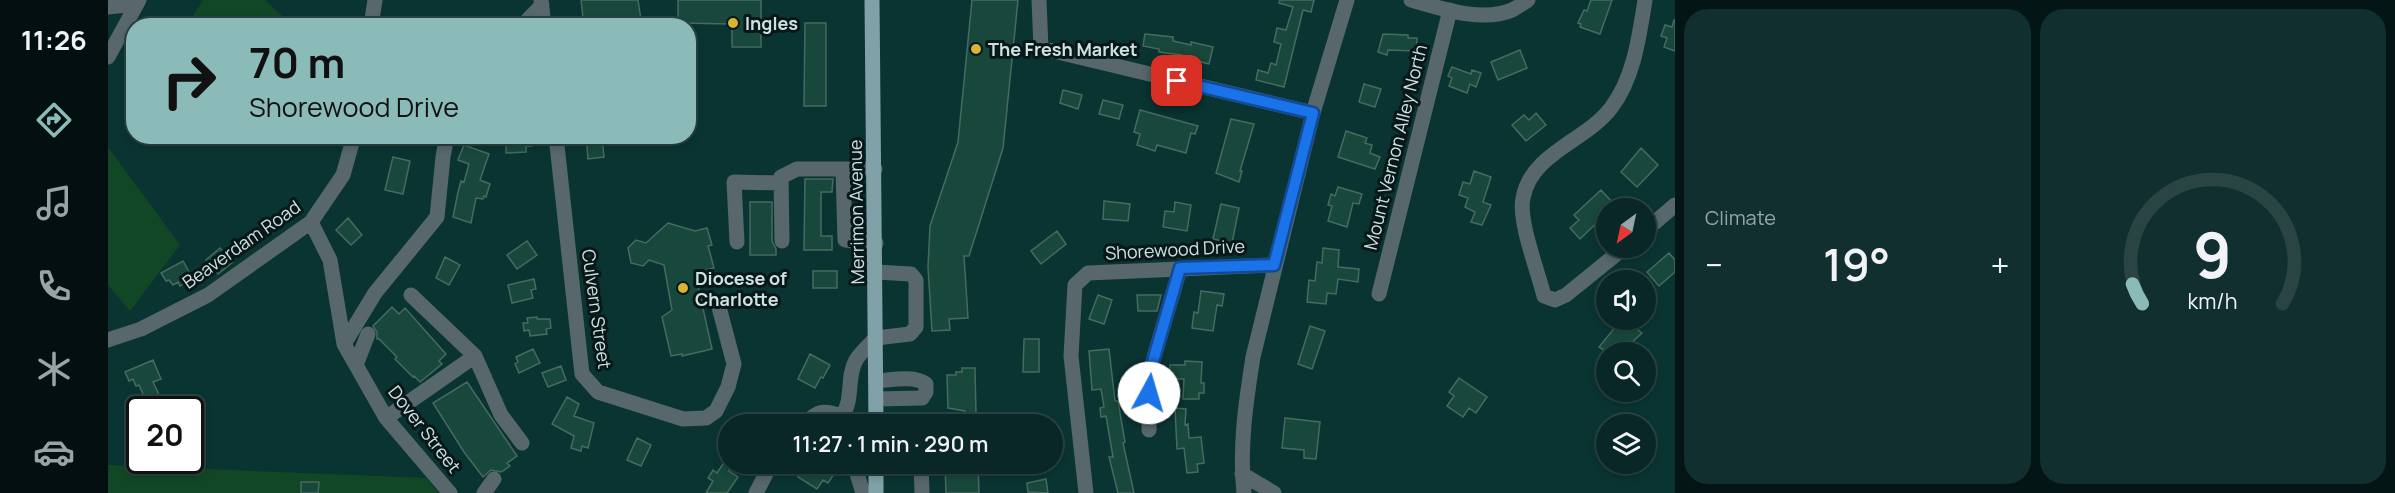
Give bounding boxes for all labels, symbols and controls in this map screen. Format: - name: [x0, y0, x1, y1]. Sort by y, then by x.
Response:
- place label: Ingles: [745, 11, 798, 35]
- marker: Ingles: [726, 16, 740, 30]
- text: 11:26: [21, 21, 87, 58]
- text: 70 m: [249, 33, 345, 91]
- place label: The Fresh Market: [988, 37, 1138, 61]
- icon: right: [150, 42, 228, 120]
- marker: The Fresh Market: [969, 42, 983, 56]
- street label: Mount Vernon Alley North: [1358, 42, 1432, 252]
- pin: [1151, 55, 1202, 106]
- icon: arrive: [1160, 64, 1193, 97]
- text: Shorewood Drive: [249, 88, 459, 125]
- icon: directions: [33, 99, 75, 141]
- street label: Merrimon Avenue: [843, 139, 869, 285]
- icon: music: [33, 182, 75, 224]
- street label: Beaverdam Road: [177, 194, 305, 294]
- north arrow: [1596, 198, 1656, 258]
- map controls: [1596, 198, 1656, 474]
- text: Climate: [1705, 204, 1776, 231]
- text: 9: [2193, 211, 2232, 297]
- street label: Shorewood Drive: [1104, 233, 1246, 265]
- text: 19°: [1823, 233, 1890, 295]
- text: −: [1705, 242, 1723, 287]
- text: +: [1990, 242, 2009, 287]
- street label: Culvern Street: [577, 248, 617, 370]
- icon: phone: [33, 265, 75, 307]
- place label: Diocese of Charlotte: [695, 266, 787, 311]
- button: sound: [1596, 270, 1656, 330]
- marker: Diocese of Charlotte: [676, 281, 690, 295]
- text: km/h: [2188, 286, 2238, 315]
- button: search: [1596, 342, 1656, 402]
- icon: climate: [33, 348, 75, 390]
- position arrow: [1117, 361, 1181, 425]
- street label: Dover Street: [383, 380, 467, 478]
- speed limit sign: 20: [126, 396, 204, 474]
- button: layers: [1596, 414, 1656, 474]
- text: 11:27 · 1 min · 290 m: [793, 429, 988, 459]
- icon: car: [33, 431, 75, 473]

